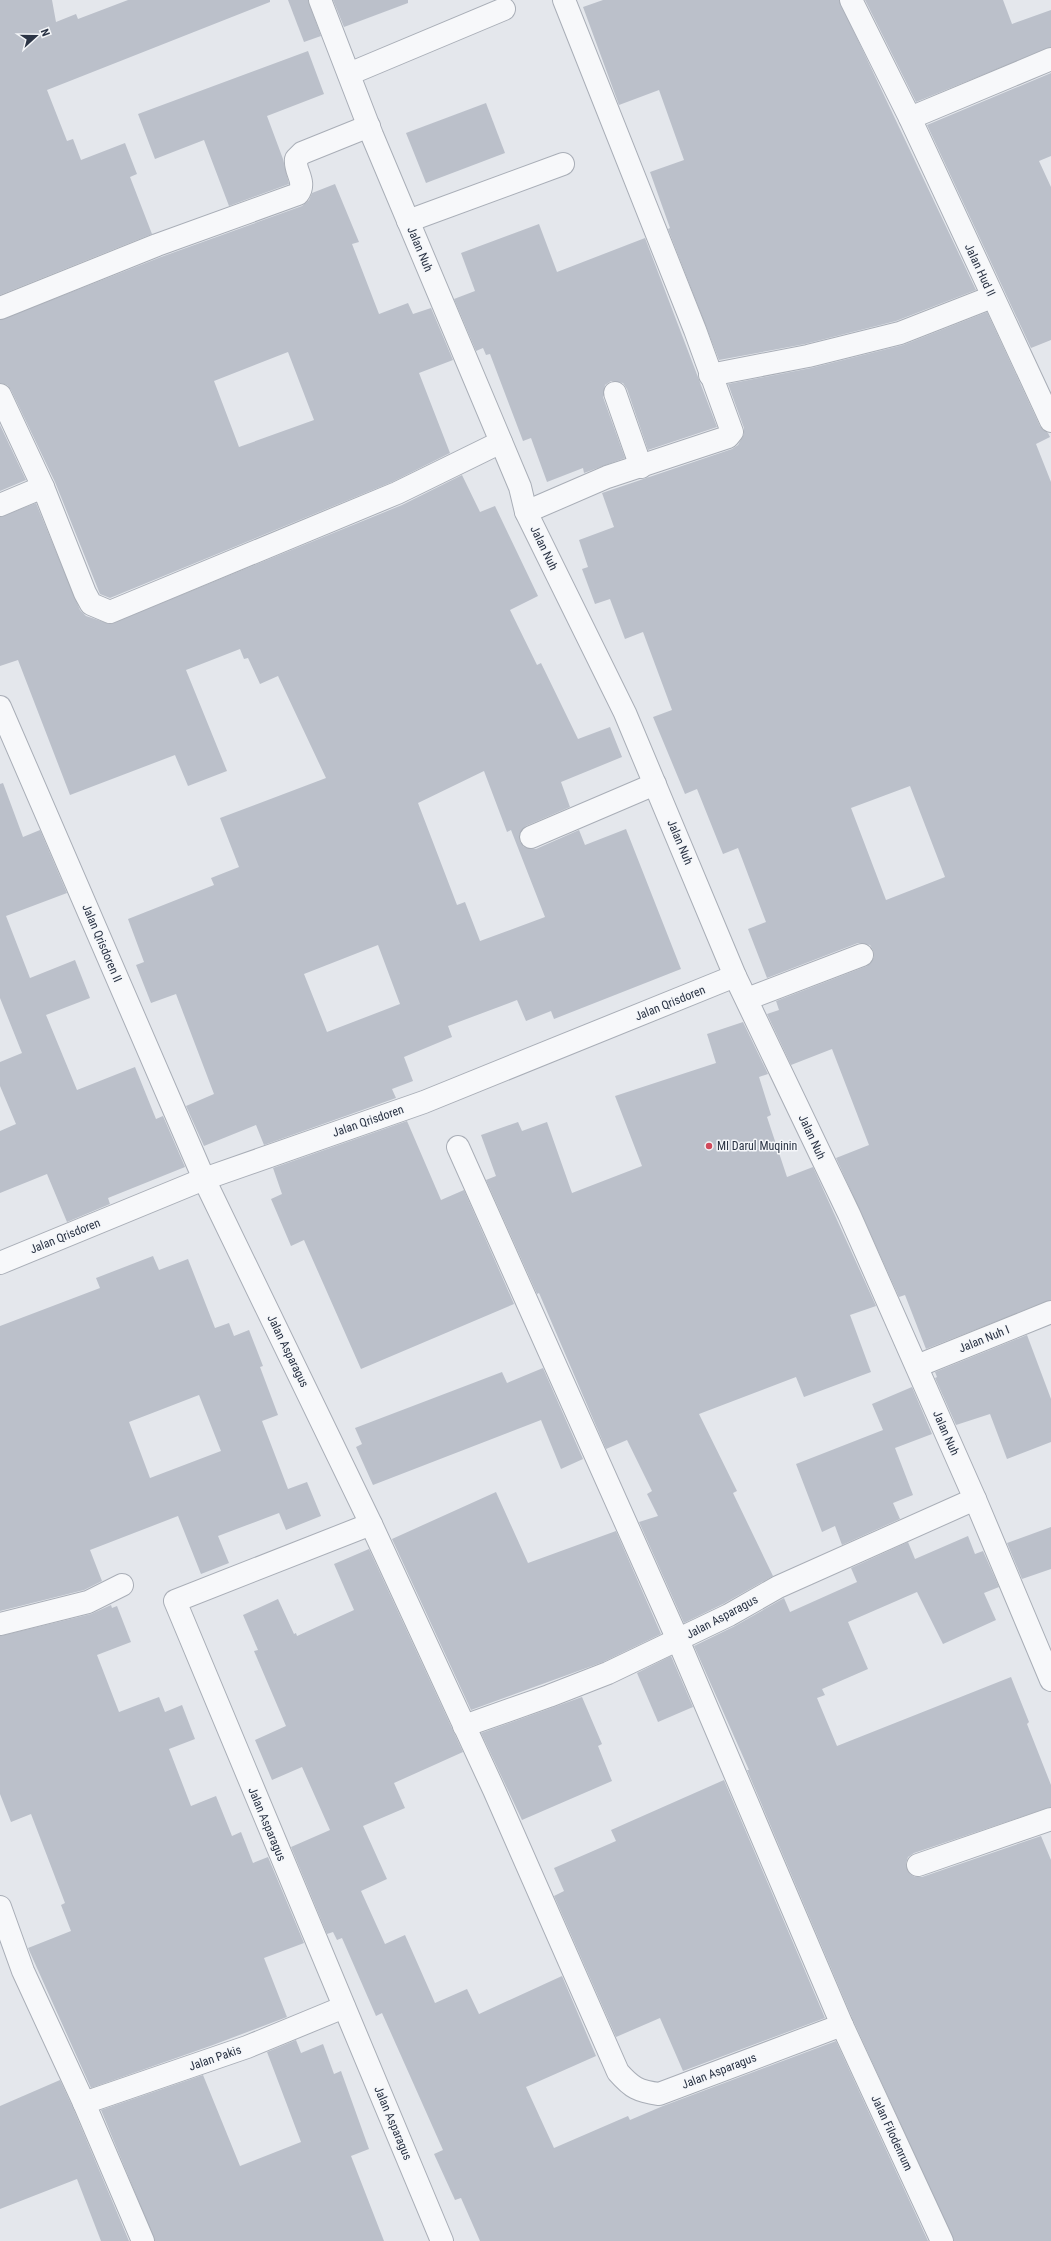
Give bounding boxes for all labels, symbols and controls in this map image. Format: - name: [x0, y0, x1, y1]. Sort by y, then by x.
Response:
- north arrow: [16, 16, 56, 56]
- text: N: [38, 27, 52, 38]
- street label: Jalan Nuh: [404, 224, 436, 274]
- street label: Jalan Hud II: [962, 241, 998, 299]
- street label: Jalan Nuh: [527, 524, 561, 573]
- street label: Jalan Nuh: [664, 817, 696, 867]
- street label: Jalan Qrisdoren II: [79, 902, 125, 984]
- street label: Jalan Qrisdoren: [633, 982, 707, 1023]
- street label: Jalan Qrisdoren: [330, 1102, 406, 1140]
- street label: Jalan Nuh: [796, 1112, 828, 1162]
- place label: MI Darul Muqinin: [717, 1139, 798, 1153]
- marker: MI Darul Muqinin: [704, 1141, 714, 1151]
- street label: Jalan Qrisdoren: [28, 1215, 102, 1256]
- street label: Jalan Asparagus: [264, 1312, 312, 1390]
- street label: Jalan Nuh I: [957, 1323, 1011, 1355]
- street label: Jalan Nuh: [930, 1408, 962, 1458]
- street label: Jalan Asparagus: [684, 1592, 760, 1642]
- street label: Jalan Asparagus: [245, 1785, 289, 1863]
- street label: Jalan Pakis: [187, 2042, 243, 2074]
- street label: Jalan Asparagus: [680, 2050, 758, 2092]
- street label: Jalan Asparagus: [371, 2084, 415, 2162]
- street label: Jalan Filodenrum: [868, 2093, 916, 2173]

